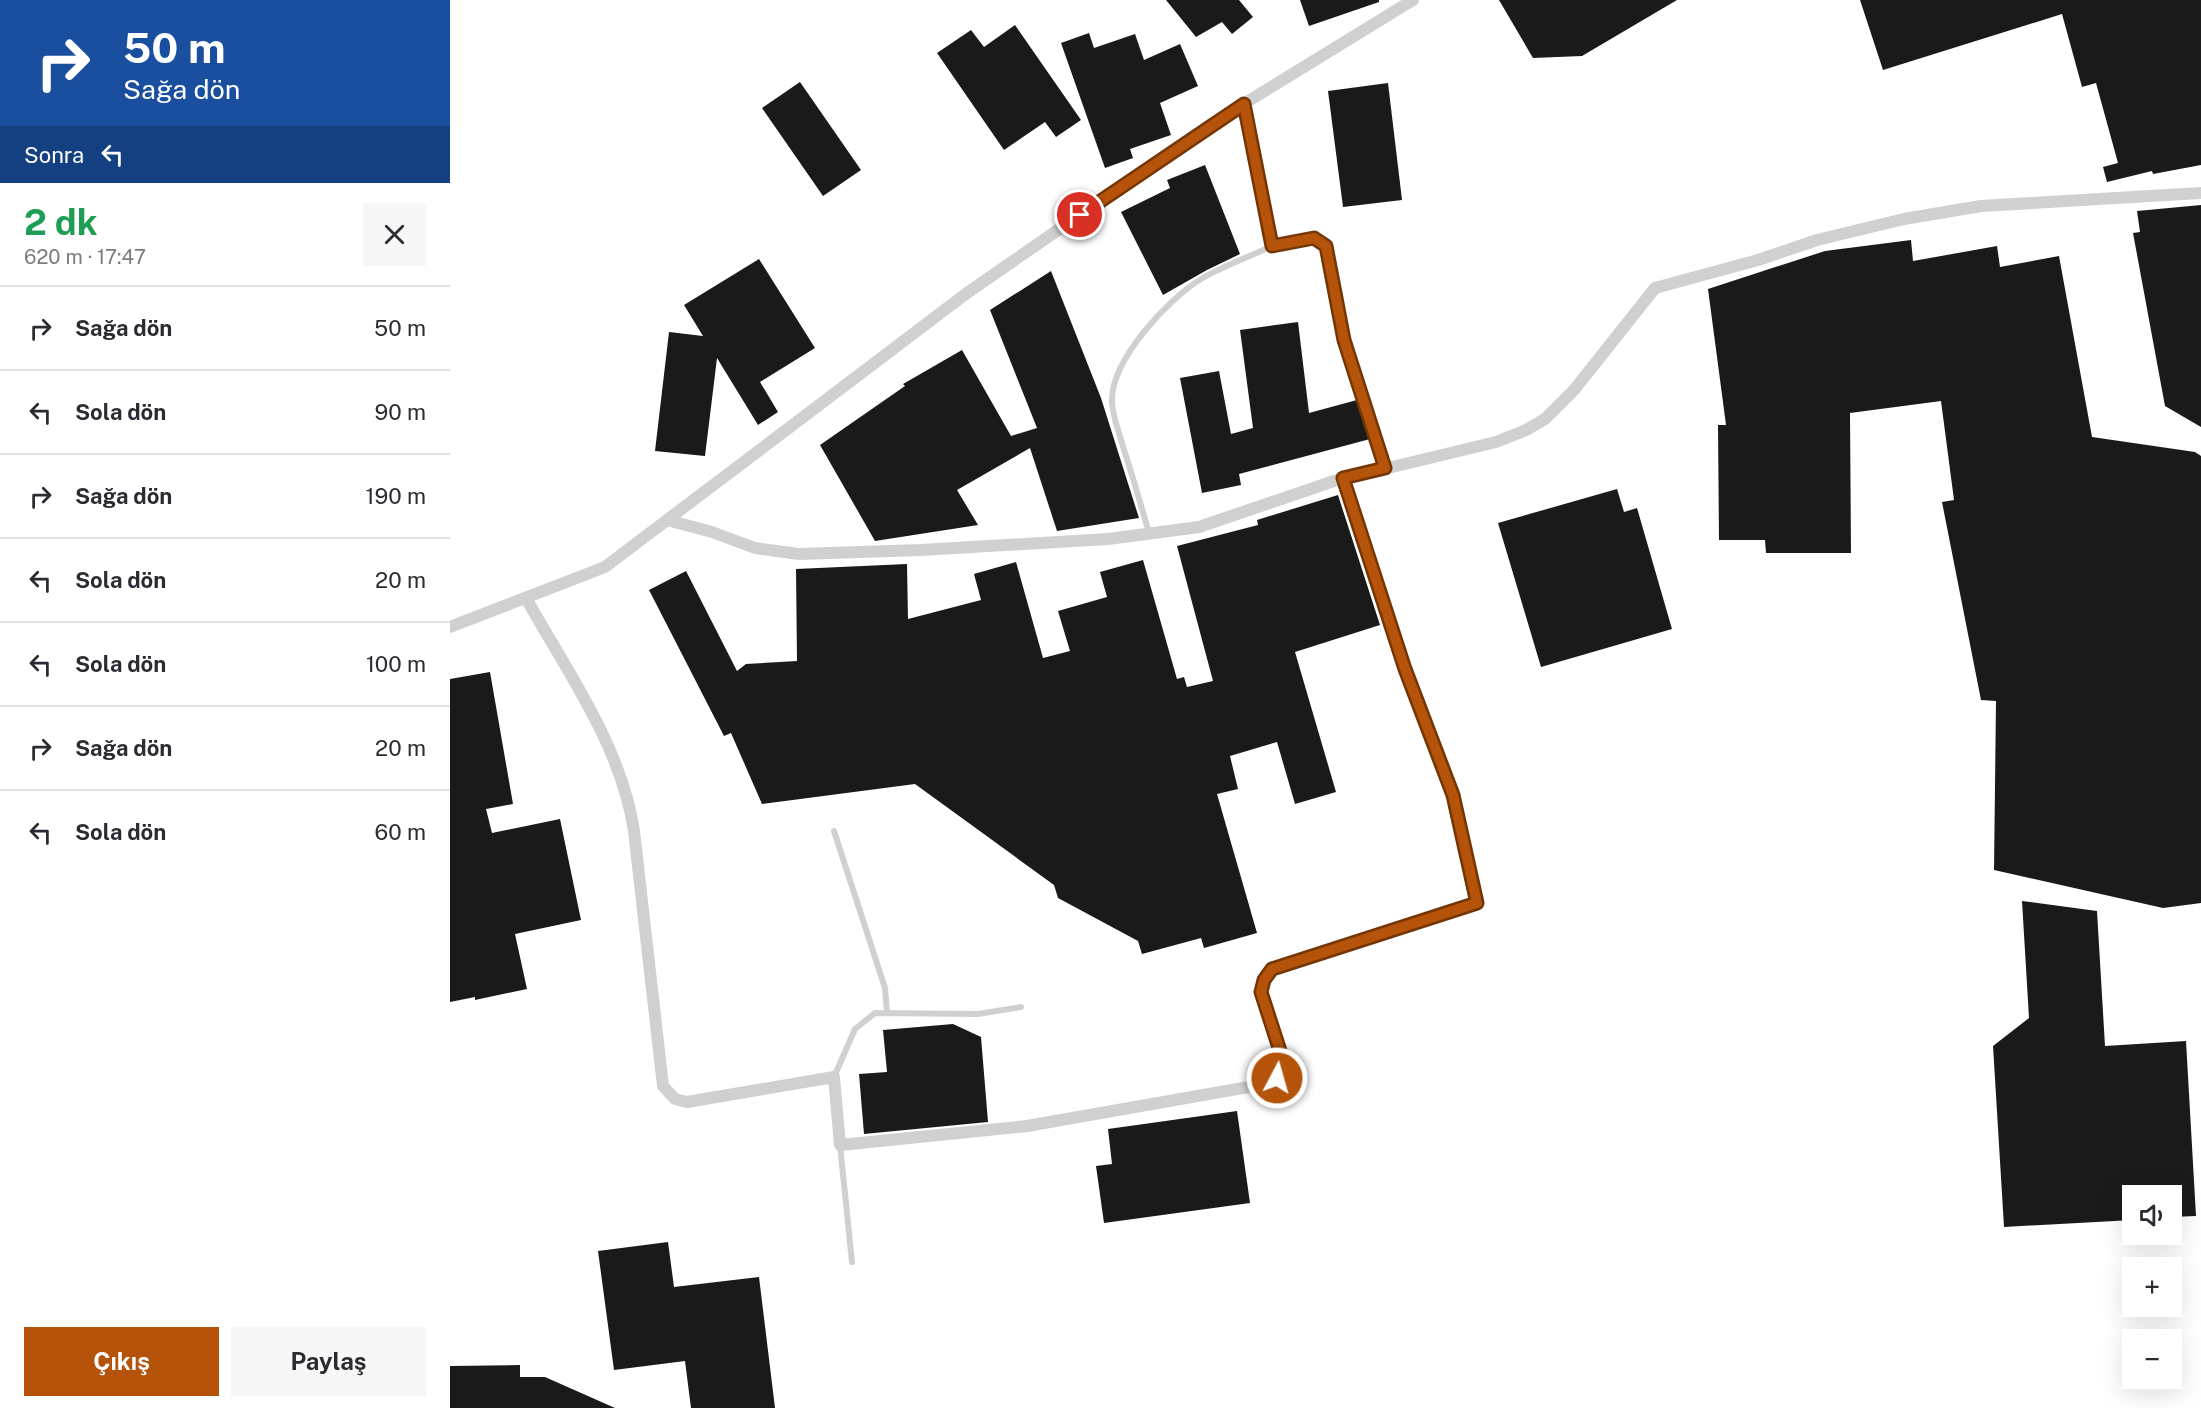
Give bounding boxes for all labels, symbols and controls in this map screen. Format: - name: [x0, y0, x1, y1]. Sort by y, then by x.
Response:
- text: 50 m: [123, 23, 226, 72]
- icon: right: [24, 24, 102, 102]
- text: Sağa dön: [123, 73, 240, 105]
- icon: left: [96, 138, 129, 171]
- text: Sonra: [24, 142, 84, 168]
- pin: [1054, 189, 1105, 240]
- icon: arrive: [1063, 198, 1096, 231]
- text: 2 dk: [24, 201, 98, 243]
- button: close: [363, 203, 426, 266]
- text: 620 m · 17:47: [24, 245, 146, 269]
- icon: right: [24, 312, 57, 345]
- text: Sağa dön: [75, 315, 172, 341]
- text: 50 m: [374, 315, 426, 341]
- icon: left: [24, 396, 57, 429]
- text: Sola dön: [75, 399, 166, 425]
- text: 90 m: [375, 399, 426, 425]
- icon: right: [24, 480, 57, 513]
- text: Sağa dön: [75, 483, 172, 509]
- text: 190 m: [366, 483, 426, 509]
- icon: left: [24, 564, 57, 597]
- text: Sola dön: [75, 567, 166, 593]
- text: 20 m: [375, 567, 426, 593]
- icon: left: [24, 648, 57, 681]
- text: Sola dön: [75, 651, 166, 677]
- text: 100 m: [366, 651, 426, 677]
- icon: right: [24, 732, 57, 765]
- text: Sağa dön: [75, 735, 172, 761]
- text: 20 m: [375, 735, 426, 761]
- icon: left: [24, 816, 57, 849]
- text: Sola dön: [75, 819, 166, 845]
- text: 60 m: [375, 819, 426, 845]
- position arrow: [1245, 1046, 1309, 1110]
- map controls: [2122, 1185, 2182, 1389]
- button: sound: [2122, 1185, 2182, 1245]
- button: +: [2122, 1257, 2182, 1317]
- button: Çıkış: [24, 1327, 219, 1396]
- button: Paylaş: [231, 1327, 426, 1396]
- button: −: [2122, 1329, 2182, 1389]

